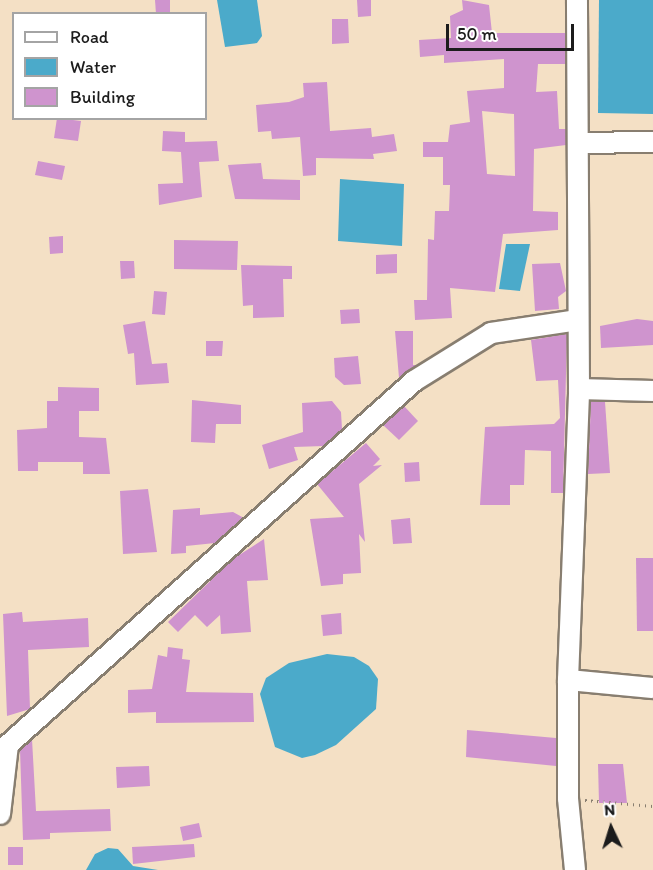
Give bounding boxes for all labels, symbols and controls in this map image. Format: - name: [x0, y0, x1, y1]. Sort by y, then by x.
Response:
- legend: [12, 12, 207, 120]
- scale bar: [449, 12, 576, 50]
- text: 50 m: [457, 23, 497, 45]
- text: Road: [70, 26, 109, 48]
- text: Water: [70, 56, 116, 78]
- text: Building: [70, 86, 135, 108]
- north arrow: [581, 798, 641, 858]
- text: N: [604, 800, 616, 819]

